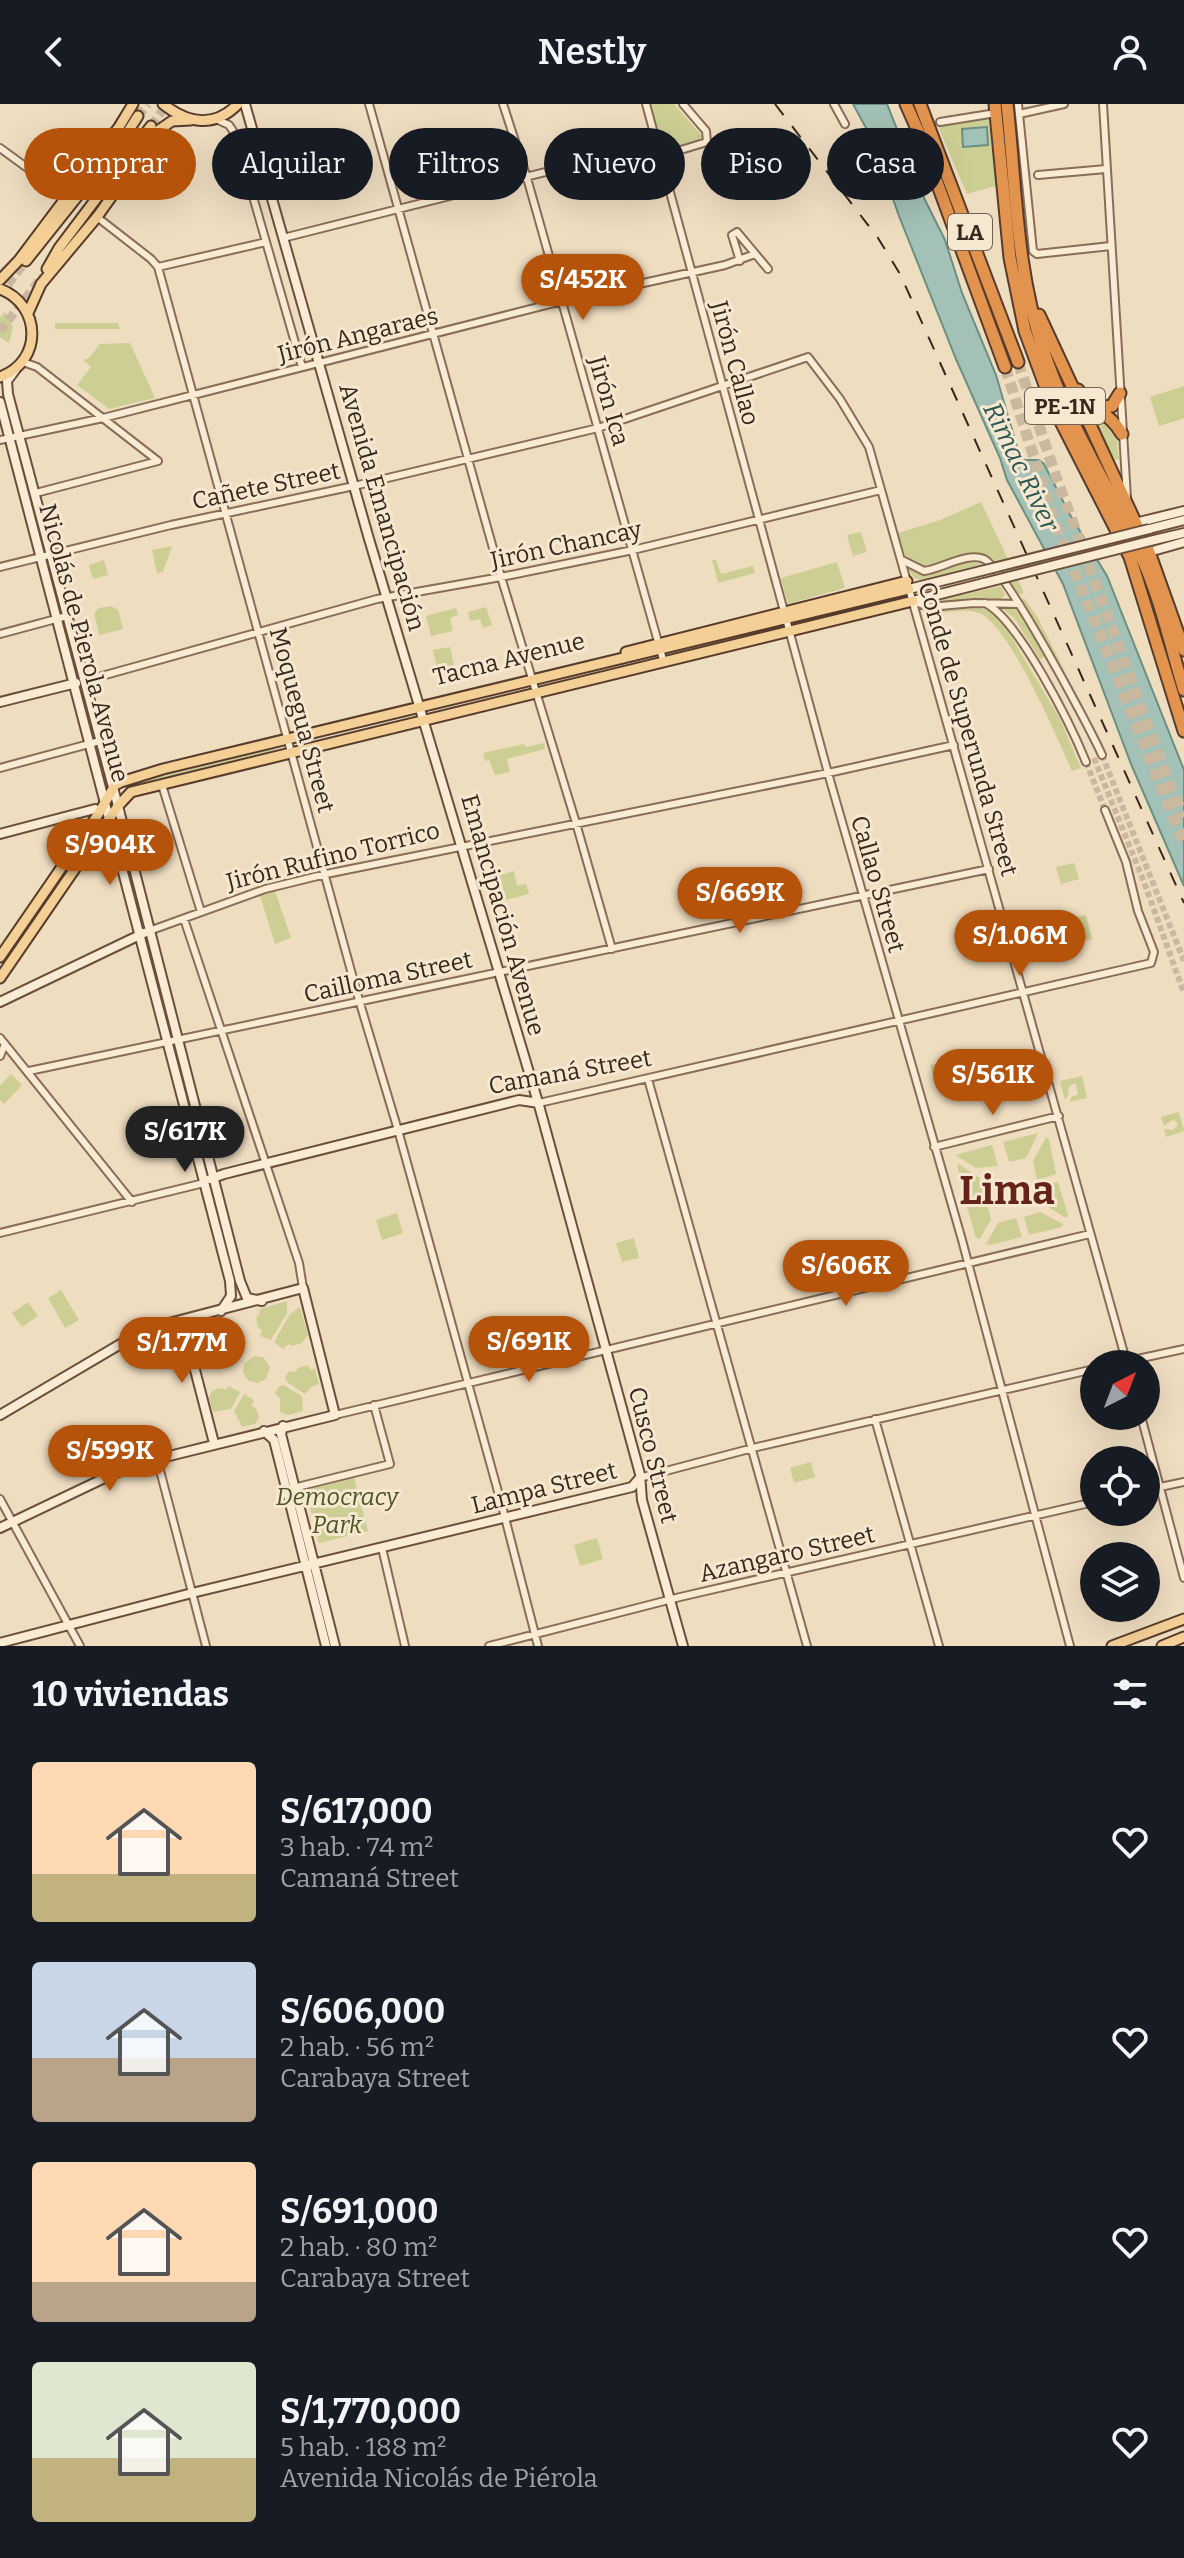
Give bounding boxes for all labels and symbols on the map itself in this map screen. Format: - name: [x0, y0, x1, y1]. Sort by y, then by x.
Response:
- road number: LA: [948, 214, 992, 250]
- pin: S/452K: [518, 254, 648, 322]
- street label: Jirón Callao: [705, 297, 765, 428]
- street label: Jirón Angaraes: [274, 302, 441, 369]
- street label: Jirón Ica: [583, 352, 635, 449]
- street label: Avenida Emancipación: [333, 380, 431, 634]
- road number: PE-1N: [1025, 388, 1105, 424]
- water label: Rimac River: [976, 398, 1066, 538]
- street label: Cañete Street: [189, 457, 343, 515]
- street label: Nicolás de Pierola Avenue: [33, 501, 135, 785]
- street label: Jirón Chancay: [487, 515, 644, 575]
- street label: Conde de Superunda Street: [913, 579, 1024, 880]
- street label: Moquegua Street: [264, 624, 340, 816]
- street label: Tacna Avenue: [430, 627, 588, 691]
- street label: Emancipación Avenue: [455, 791, 551, 1039]
- street label: Callao Street: [845, 812, 911, 956]
- street label: Jirón Rufino Torrico: [222, 816, 443, 896]
- pin: S/904K: [45, 819, 175, 887]
- pin: S/669K: [675, 867, 805, 935]
- pin: S/1.06M: [946, 910, 1094, 978]
- street label: Cailloma Street: [301, 945, 475, 1009]
- street label: Camaná Street: [486, 1044, 654, 1100]
- pin: S/561K: [928, 1049, 1058, 1117]
- pin: S/617K: [120, 1106, 250, 1174]
- district label: Lima: [959, 1167, 1055, 1215]
- pin: S/606K: [781, 1240, 911, 1308]
- pin: S/691K: [464, 1316, 594, 1384]
- pin: S/1.77M: [108, 1317, 256, 1385]
- north arrow: [1080, 1350, 1160, 1430]
- street label: Cusco Street: [623, 1384, 684, 1526]
- pin: S/599K: [45, 1425, 175, 1493]
- street label: Lampa Street: [468, 1456, 620, 1520]
- park label: Democracy Park: [276, 1483, 400, 1539]
- street label: Azangaro Street: [697, 1520, 878, 1588]

